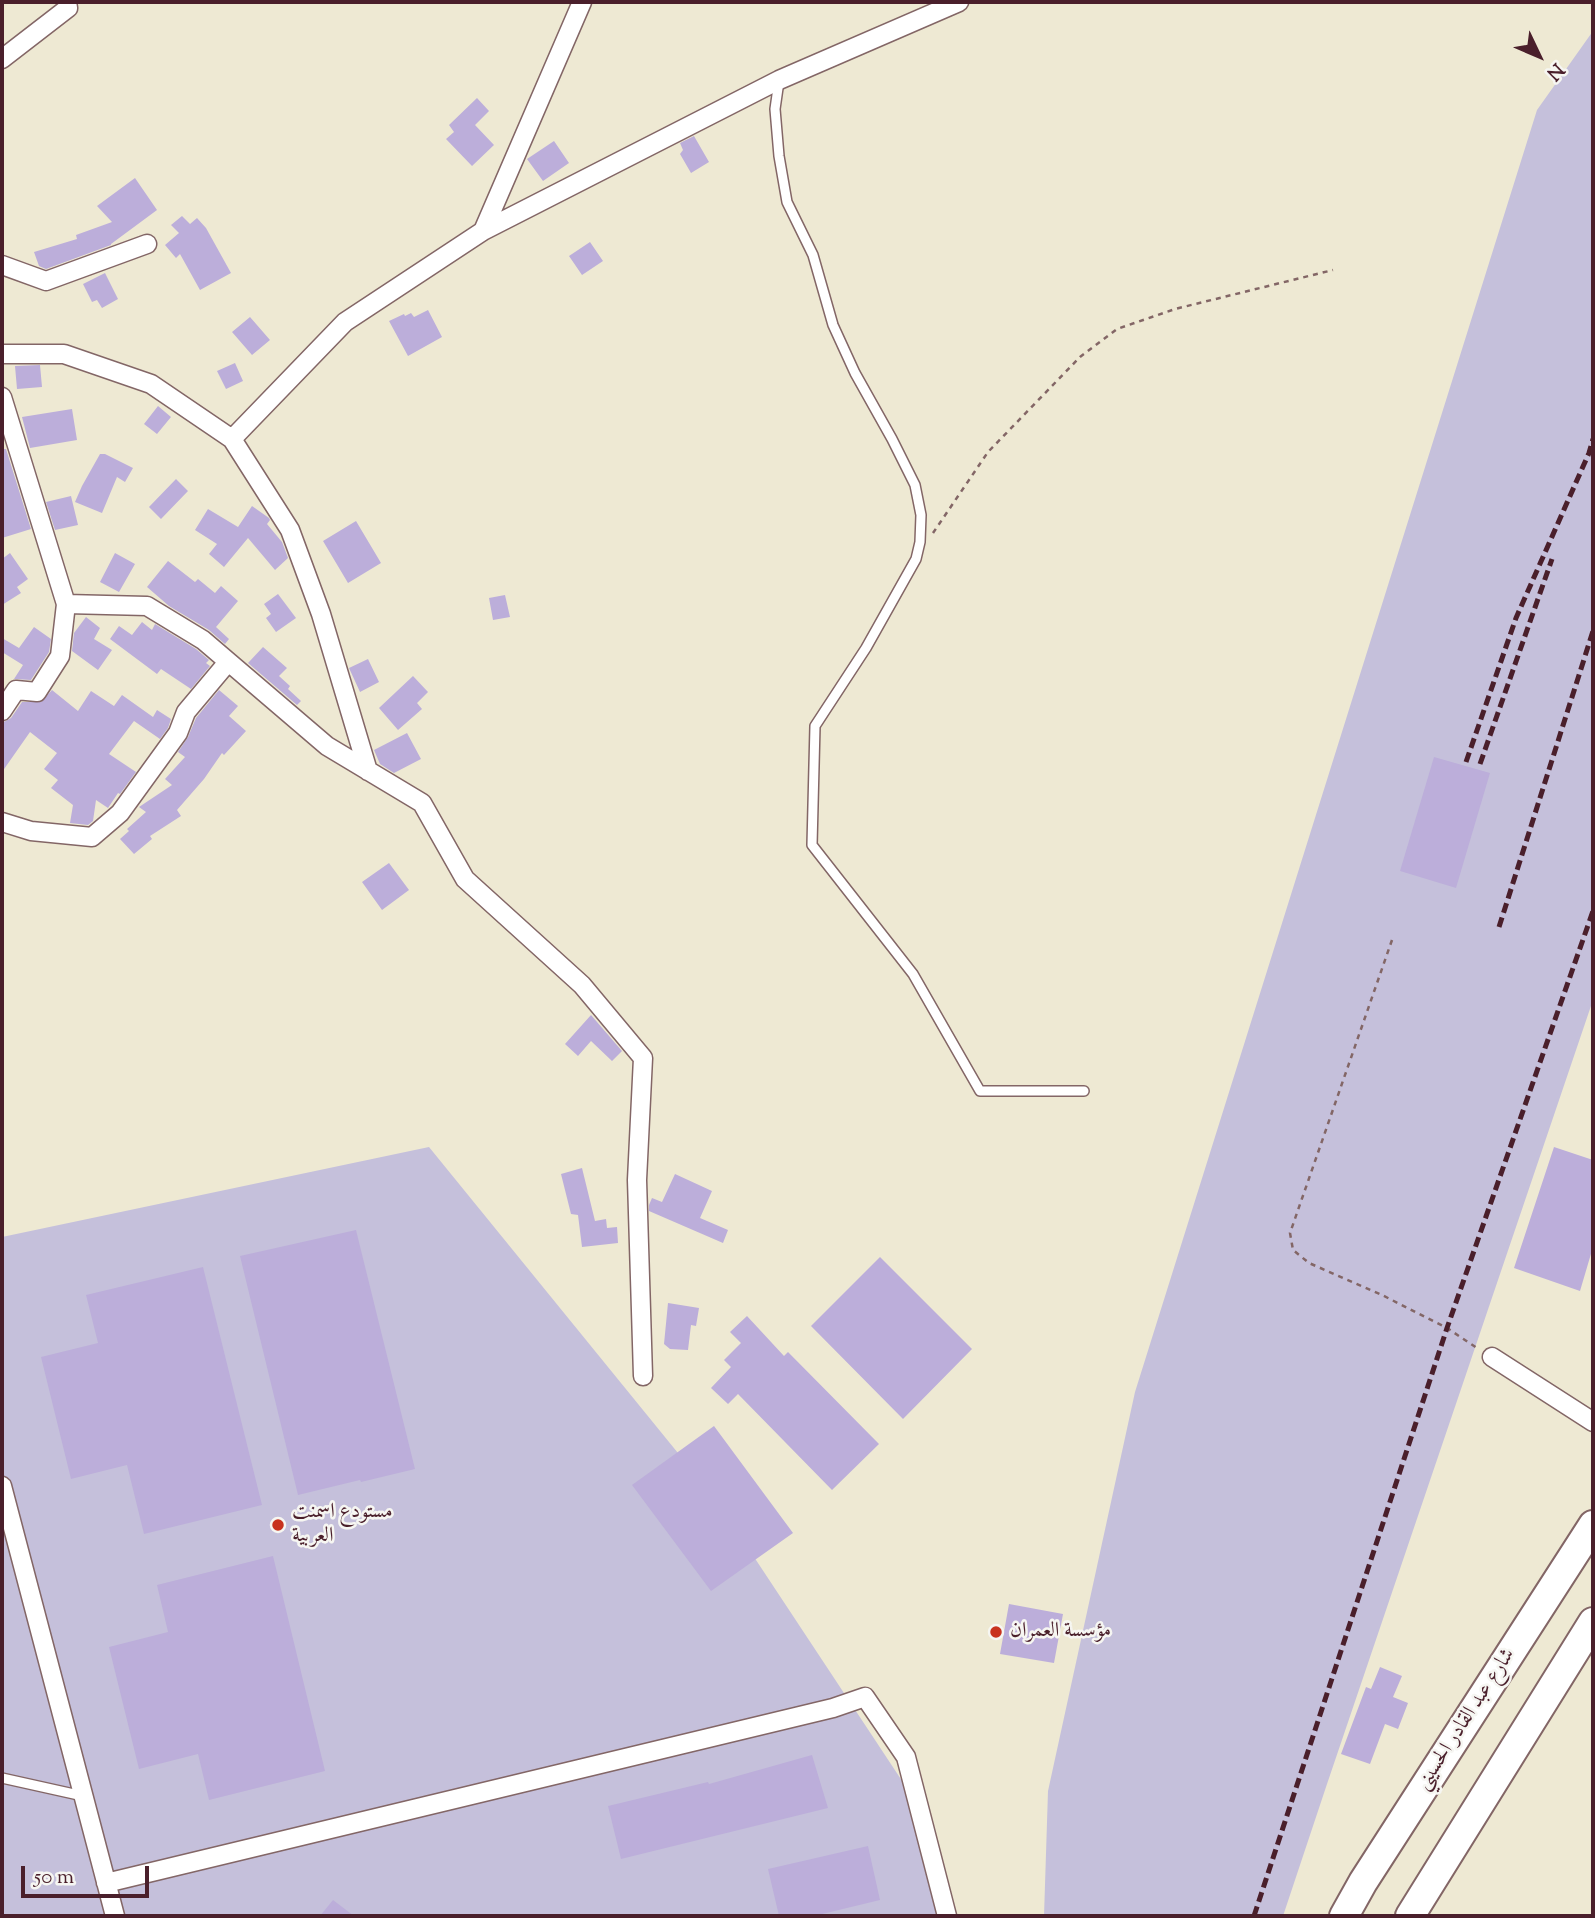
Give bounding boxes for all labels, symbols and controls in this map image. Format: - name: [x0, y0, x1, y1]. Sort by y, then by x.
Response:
- north arrow: [1504, 21, 1574, 91]
- text: N: [1539, 56, 1569, 86]
- place label: مستودع اسمنت العربية: [292, 1500, 393, 1550]
- marker: مستودع اسمنت العربية: [270, 1517, 286, 1533]
- place label: مؤسسة العمران: [1010, 1619, 1111, 1645]
- marker: مؤسسة العمران: [988, 1624, 1004, 1640]
- street label: شارع عبد القادر الحسيني: [1412, 1644, 1522, 1796]
- scale bar: [24, 1852, 152, 1896]
- text: 50 m: [34, 1863, 74, 1893]

